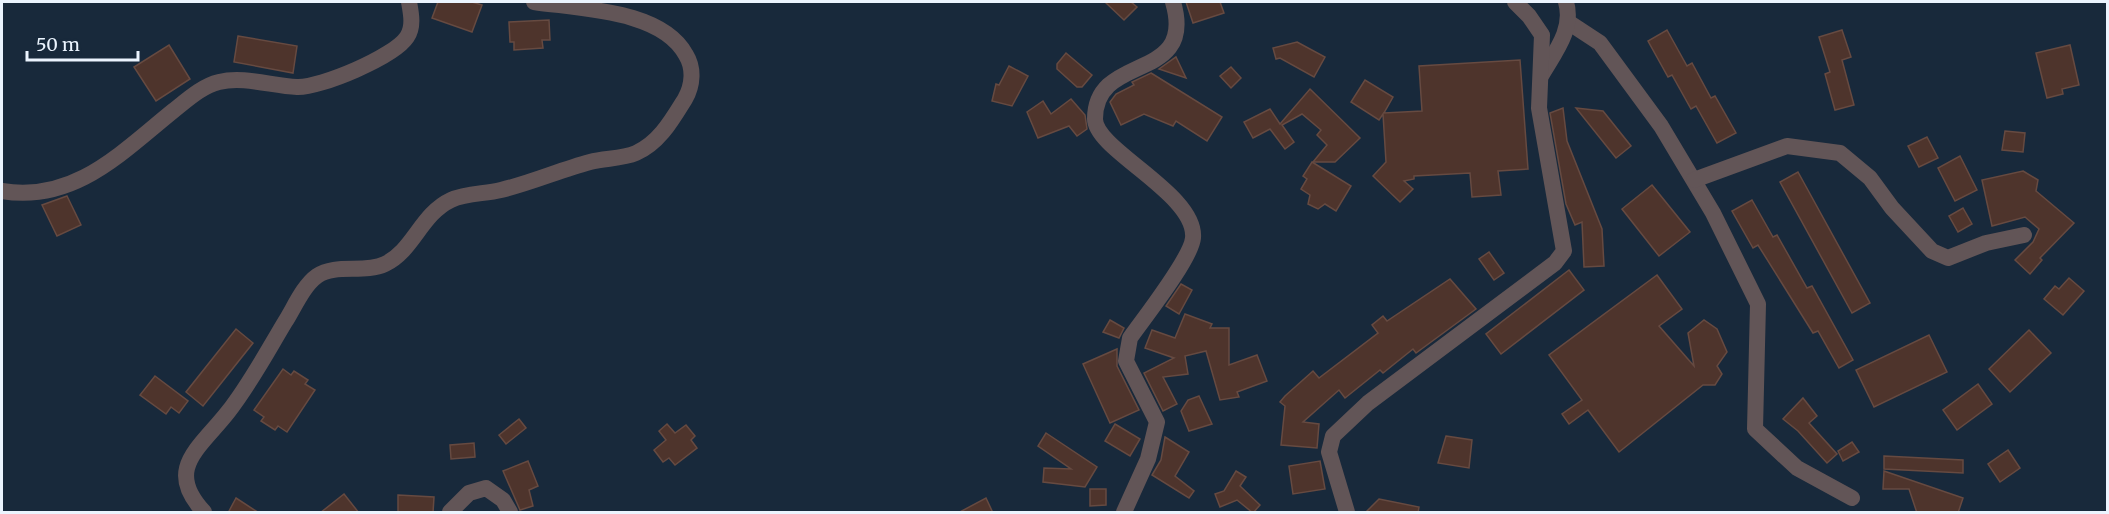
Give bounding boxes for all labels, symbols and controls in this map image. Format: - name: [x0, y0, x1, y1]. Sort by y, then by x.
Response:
- scale bar: [27, 24, 138, 62]
- text: 50 m: [36, 33, 80, 56]

